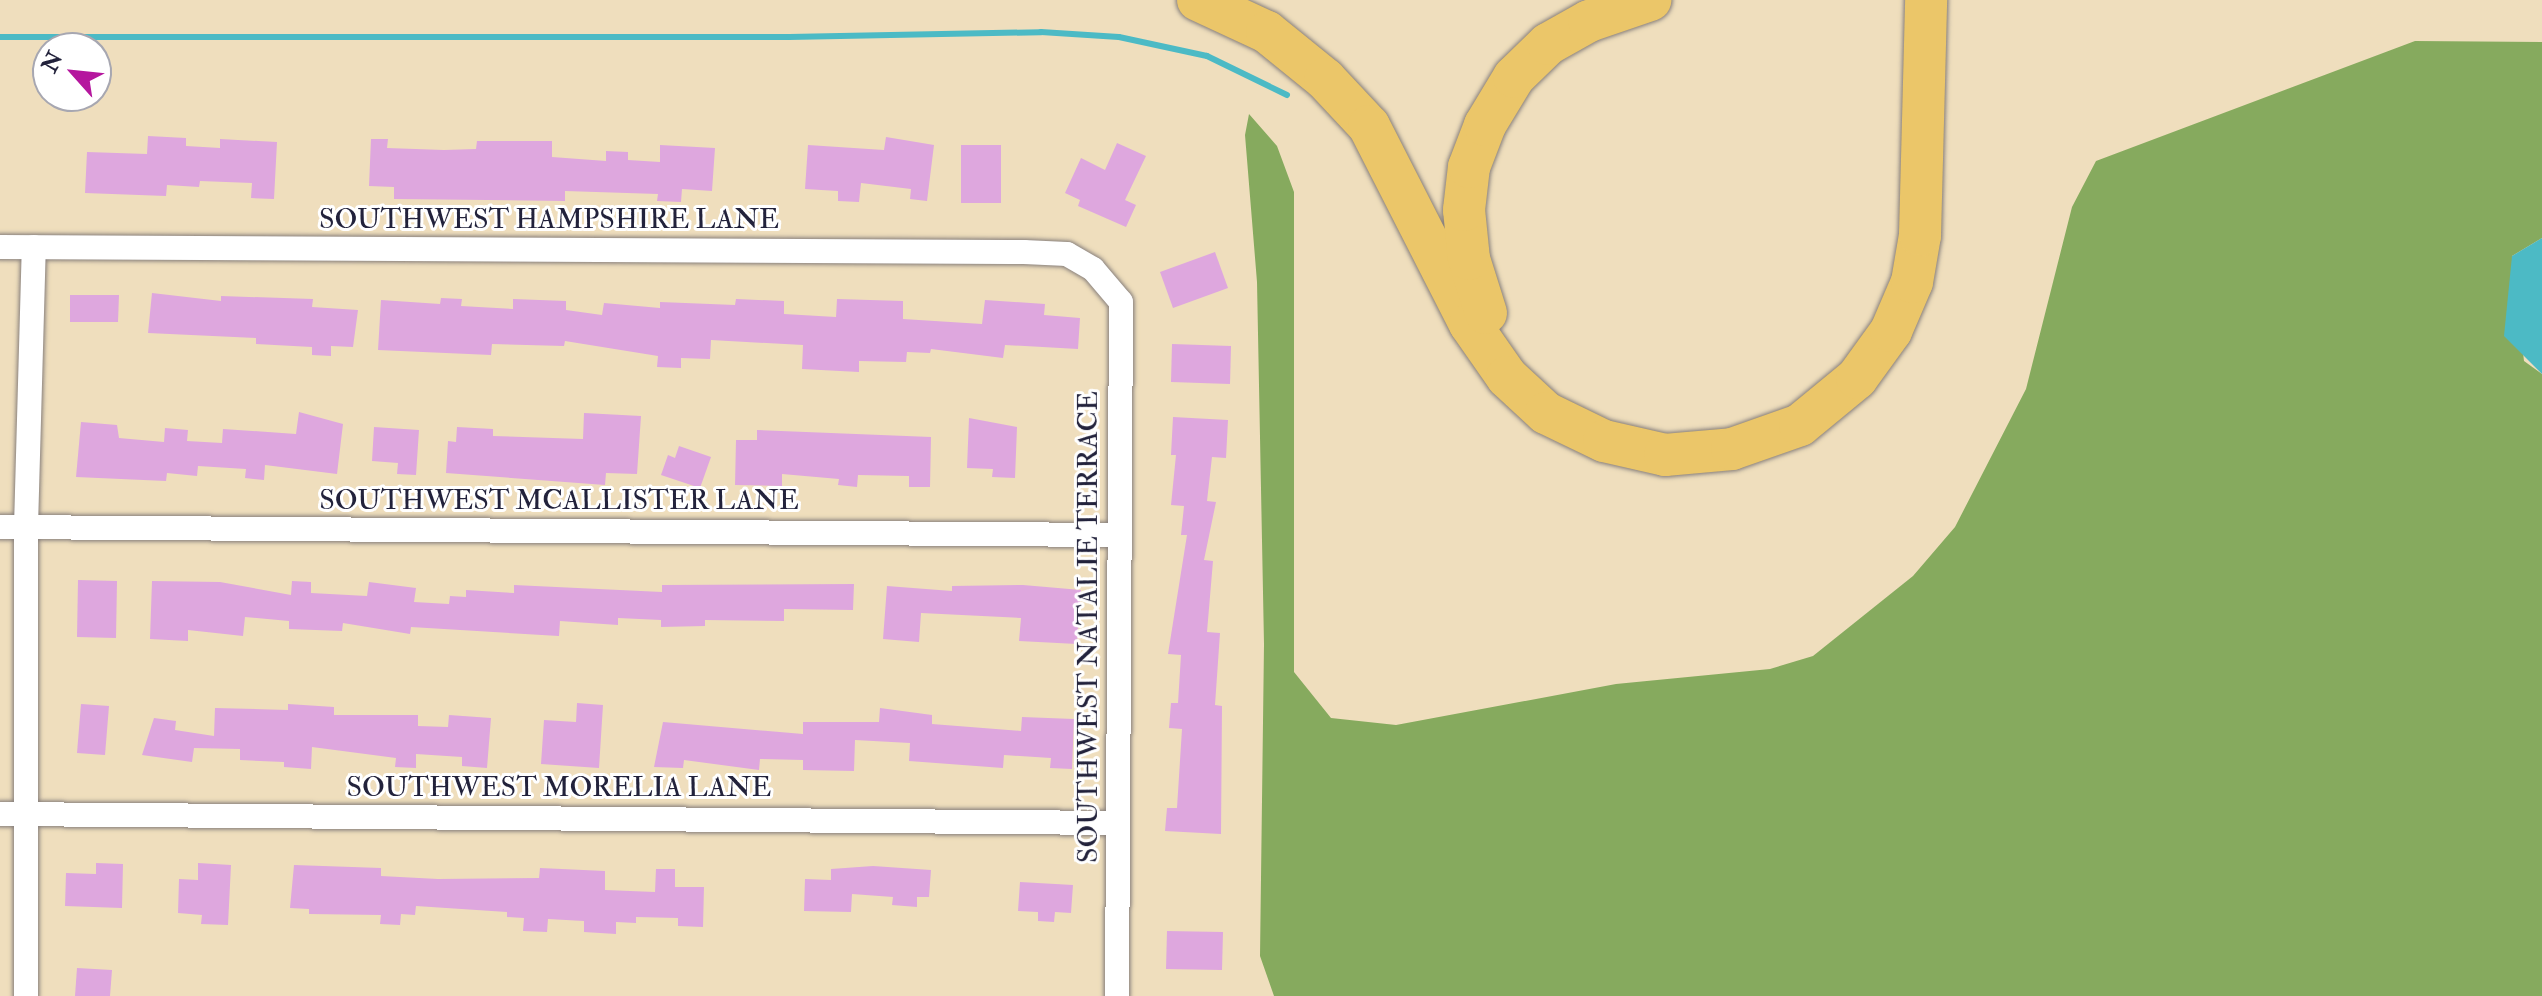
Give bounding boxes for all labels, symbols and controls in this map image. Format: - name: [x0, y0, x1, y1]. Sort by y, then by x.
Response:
- north arrow: [32, 32, 112, 112]
- text: N: [35, 47, 69, 77]
- street label: SOUTHWEST HAMPSHIRE LANE: [319, 203, 779, 237]
- street label: SOUTHWEST NATALIE TERRACE: [1072, 391, 1106, 863]
- street label: SOUTHWEST MCALLISTER LANE: [319, 484, 799, 518]
- street label: SOUTHWEST MORELIA LANE: [347, 771, 771, 805]

